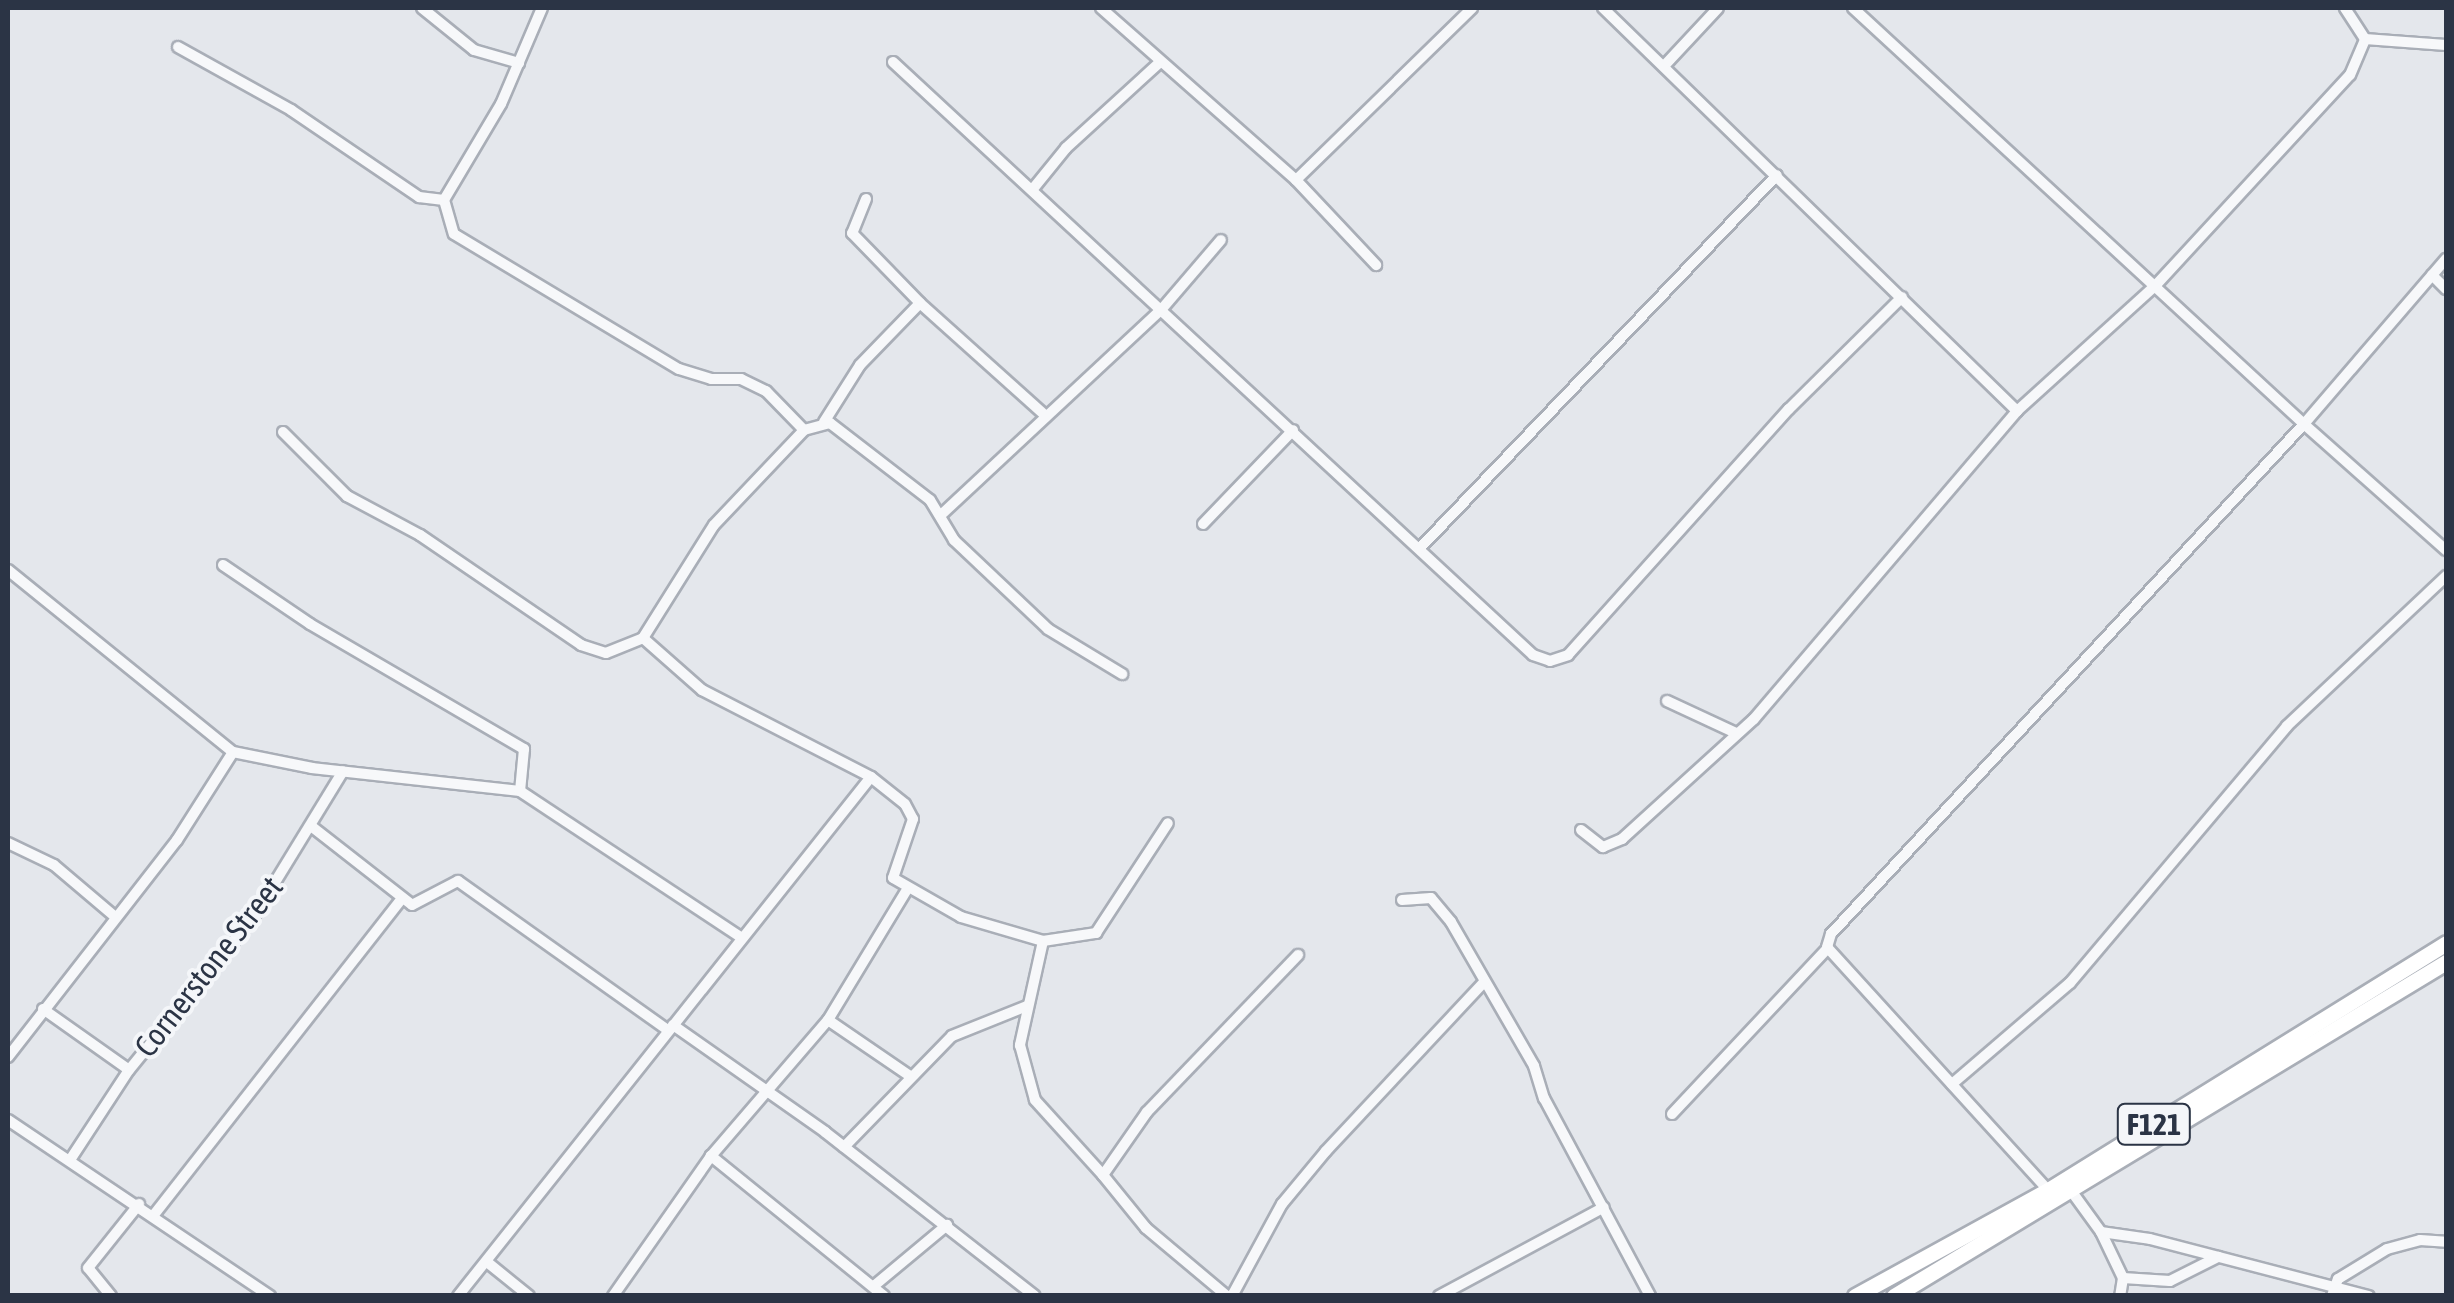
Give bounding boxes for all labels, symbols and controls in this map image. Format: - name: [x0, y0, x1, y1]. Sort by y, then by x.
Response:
- street label: Cornerstone Street: [127, 869, 291, 1065]
- road number: F121: [2116, 1099, 2192, 1149]

